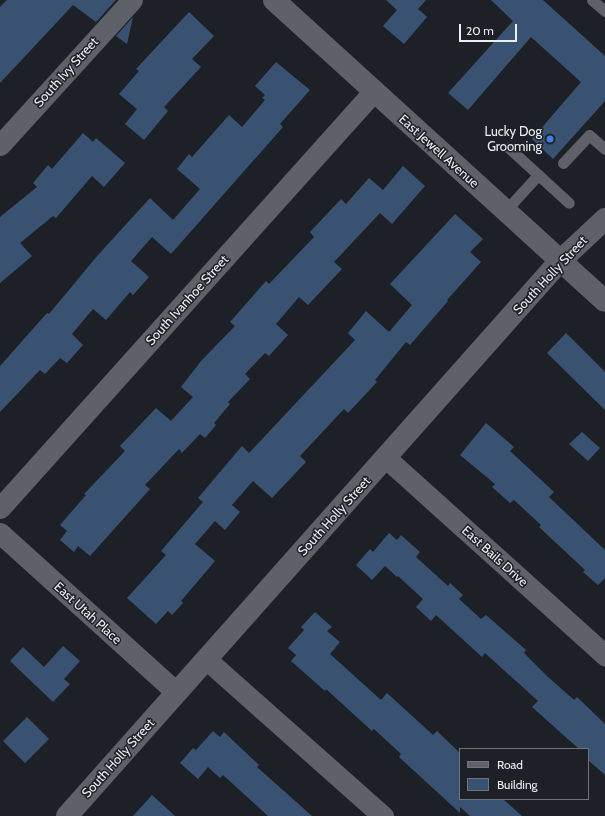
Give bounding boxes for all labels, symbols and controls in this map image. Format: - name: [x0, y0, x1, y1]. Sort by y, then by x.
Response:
- scale bar: [461, 16, 519, 42]
- text: 20 m: [466, 23, 494, 38]
- street label: South Ivy Street: [31, 34, 101, 110]
- street label: East Jewell Avenue: [396, 111, 482, 191]
- place label: Lucky Dog Grooming: [485, 124, 542, 155]
- marker: Lucky Dog Grooming: [545, 134, 555, 144]
- street label: South Holly Street: [510, 233, 590, 317]
- street label: South Ivanhoe Street: [142, 252, 232, 348]
- street label: South Holly Street: [294, 473, 374, 559]
- street label: East Bails Drive: [459, 522, 531, 590]
- street label: East Utah Place: [51, 579, 125, 647]
- street label: South Holly Street: [78, 715, 158, 801]
- legend: [459, 748, 589, 800]
- text: Road: [497, 757, 523, 772]
- text: Building: [497, 777, 538, 792]

